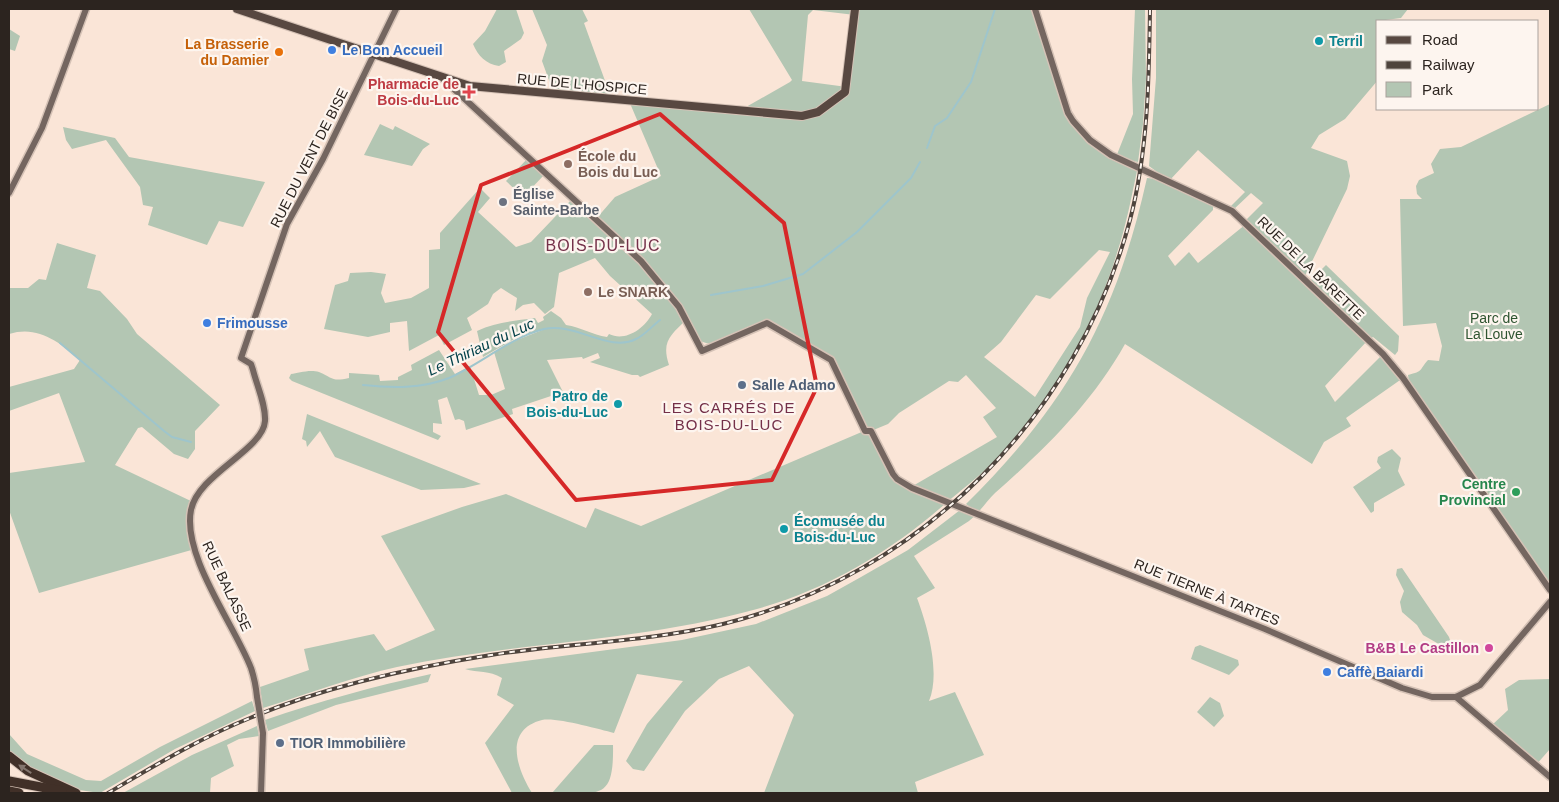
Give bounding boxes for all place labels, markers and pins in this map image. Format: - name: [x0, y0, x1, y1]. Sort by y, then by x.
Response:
- place label: Terril: [1329, 33, 1363, 49]
- marker: Terril: [1313, 35, 1325, 47]
- place label: La Brasserie du Damier: [185, 36, 270, 68]
- place label: Le Bon Accueil: [342, 42, 443, 58]
- marker: Le Bon Accueil: [326, 44, 338, 56]
- marker: La Brasserie du Damier: [273, 46, 285, 58]
- place label: Pharmacie de Bois-du-Luc: [368, 76, 459, 108]
- marker: Pharmacie de Bois-du-Luc: [463, 86, 475, 98]
- place label: École du Bois du Luc: [578, 148, 658, 180]
- marker: École du Bois du Luc: [562, 158, 574, 170]
- place label: Église Sainte-Barbe: [513, 186, 600, 218]
- marker: Église Sainte-Barbe: [497, 196, 509, 208]
- place label: Le SNARK: [598, 284, 668, 300]
- marker: Le SNARK: [582, 286, 594, 298]
- place label: Frimousse: [217, 315, 288, 331]
- marker: Frimousse: [201, 317, 213, 329]
- place label: Salle Adamo: [752, 377, 836, 393]
- marker: Salle Adamo: [736, 379, 748, 391]
- place label: Patro de Bois-du-Luc: [526, 388, 608, 420]
- marker: Patro de Bois-du-Luc: [612, 398, 624, 410]
- place label: Centre Provincial: [1439, 476, 1506, 508]
- marker: Centre Provincial: [1510, 486, 1522, 498]
- place label: Écomusée du Bois-du-Luc: [794, 513, 885, 545]
- marker: Écomusée du Bois-du-Luc: [778, 523, 790, 535]
- place label: B&B Le Castillon: [1365, 640, 1479, 656]
- marker: B&B Le Castillon: [1483, 642, 1495, 654]
- place label: Caffè Baiardi: [1337, 664, 1423, 680]
- marker: Caffè Baiardi: [1321, 666, 1333, 678]
- place label: TIOR Immobilière: [290, 735, 406, 751]
- marker: TIOR Immobilière: [274, 737, 286, 749]

